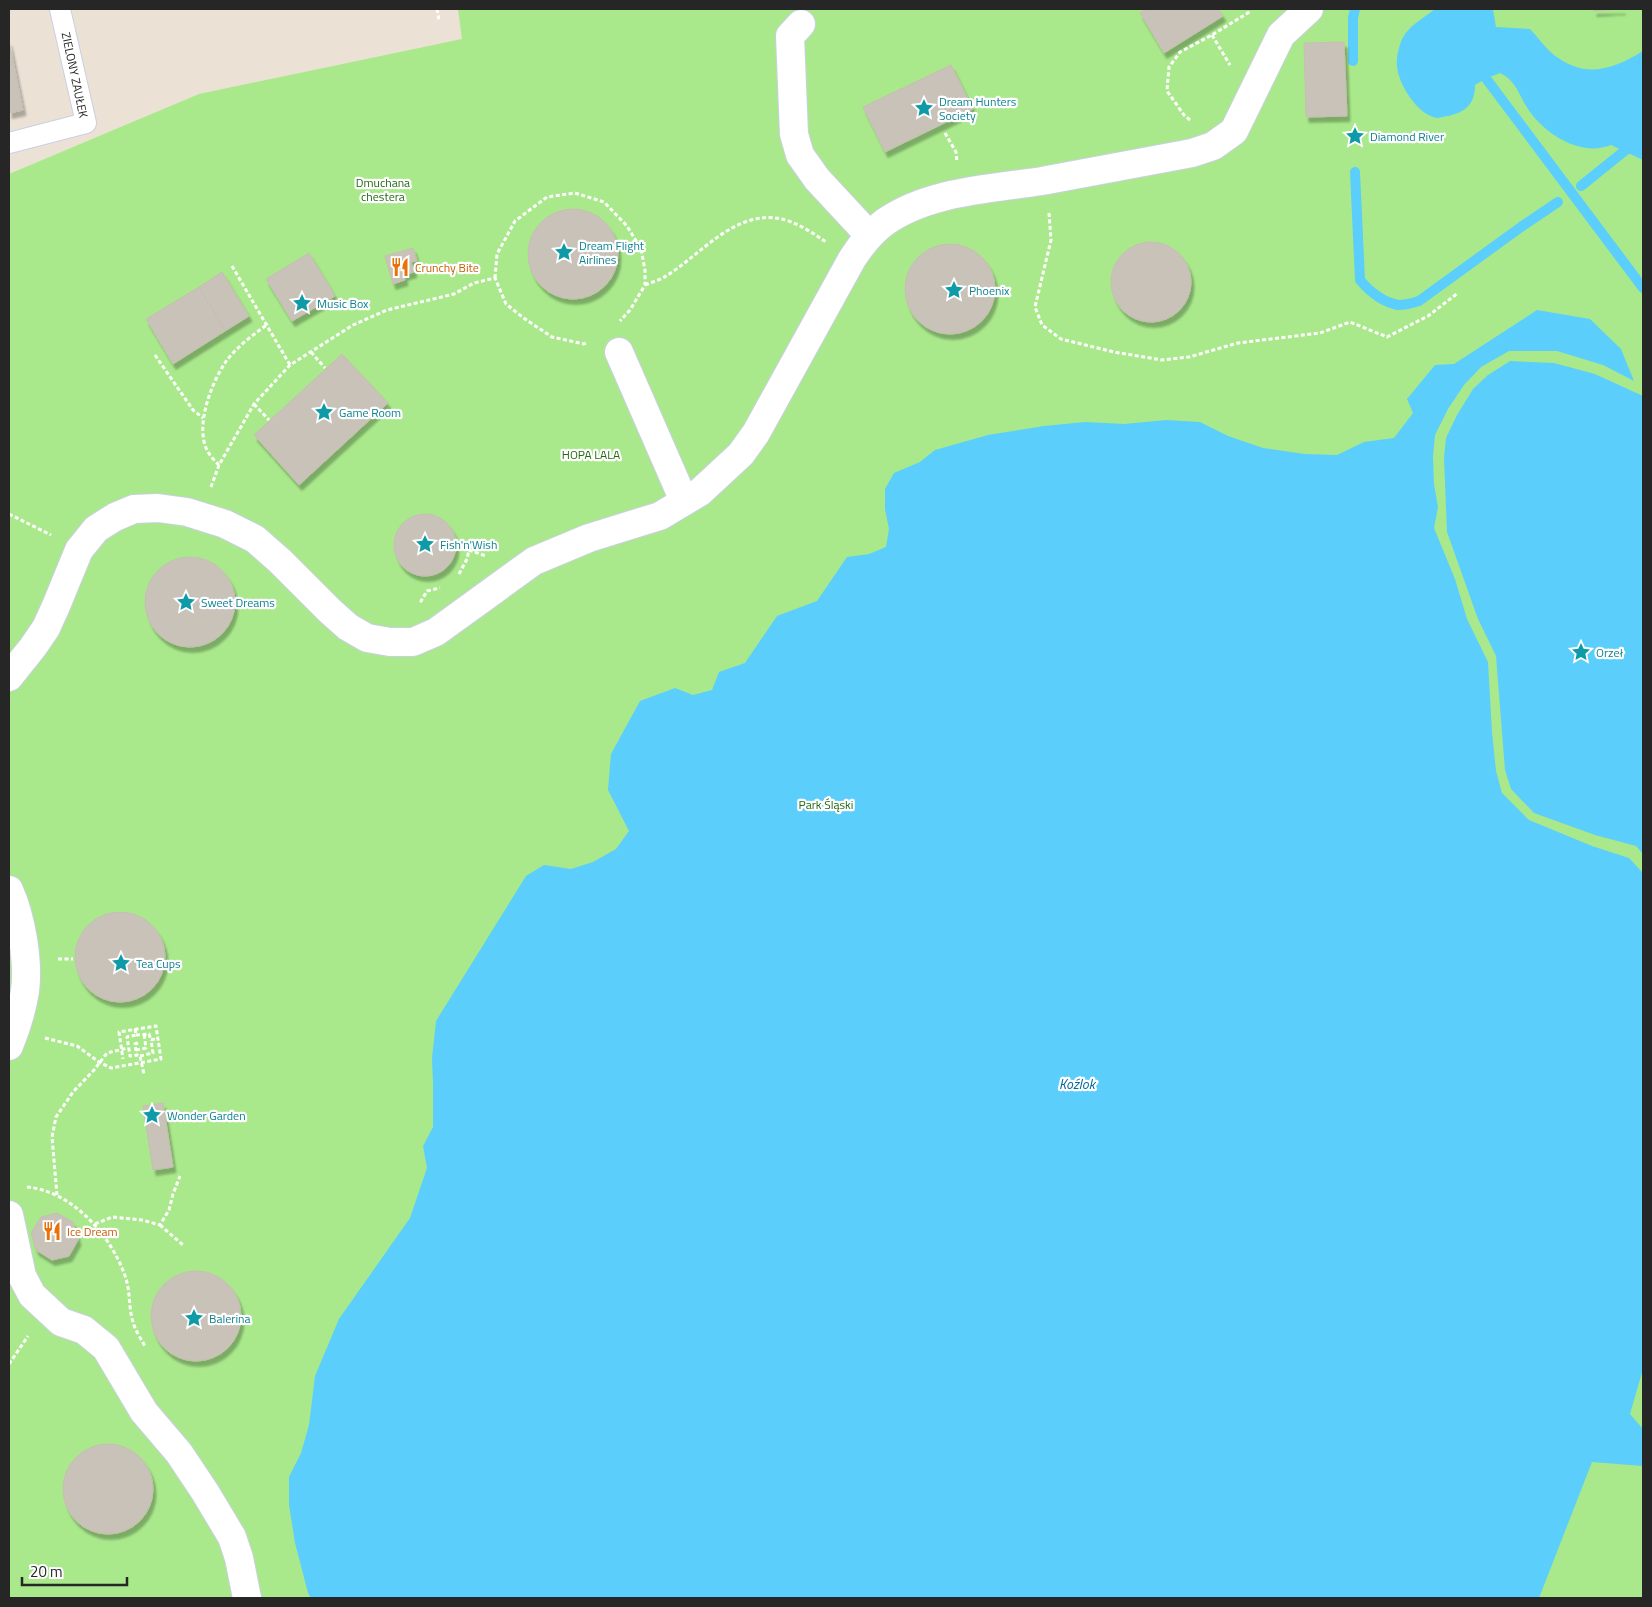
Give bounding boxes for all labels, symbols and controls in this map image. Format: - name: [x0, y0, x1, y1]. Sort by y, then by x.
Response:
- street label: ZIELONY ZAUŁEK: [57, 30, 93, 120]
- place label: Dream Hunters Society: [939, 92, 1017, 125]
- place icon: Dream Hunters Society: [913, 97, 935, 119]
- place icon: Diamond River: [1344, 125, 1366, 147]
- place label: Diamond River: [1370, 127, 1444, 146]
- park label: Dmuchana chestera: [356, 173, 410, 206]
- place label: Dream Flight Airlines: [579, 236, 645, 269]
- place icon: Dream Flight Airlines: [553, 241, 575, 263]
- restaurant icon: Crunchy Bite: [389, 256, 411, 278]
- place label: Crunchy Bite: [415, 258, 479, 277]
- place icon: Phoenix: [943, 279, 965, 301]
- place label: Phoenix: [969, 281, 1010, 300]
- place icon: Music Box: [291, 292, 313, 314]
- place label: Music Box: [317, 294, 369, 313]
- place icon: Game Room: [313, 401, 335, 423]
- place label: Game Room: [339, 403, 401, 422]
- park label: HOPA LALA: [562, 445, 620, 464]
- place icon: Fish'n'Wish: [414, 533, 436, 555]
- place label: Fish'n'Wish: [440, 535, 497, 554]
- place icon: Sweet Dreams: [175, 591, 197, 613]
- place label: Sweet Dreams: [201, 593, 275, 612]
- place icon: Orzeł: [1570, 641, 1592, 663]
- place label: Orzeł: [1596, 643, 1624, 662]
- park label: Park Śląski: [799, 795, 853, 814]
- place icon: Tea Cups: [110, 952, 132, 974]
- place label: Tea Cups: [136, 954, 181, 973]
- water label: Koźlok: [1059, 1073, 1097, 1094]
- place icon: Wonder Garden: [141, 1104, 163, 1126]
- place label: Wonder Garden: [167, 1106, 246, 1125]
- restaurant icon: Ice Dream: [41, 1220, 63, 1242]
- place label: Ice Dream: [67, 1222, 118, 1241]
- place icon: Balerina: [183, 1307, 205, 1329]
- place label: Balerina: [209, 1309, 250, 1328]
- scale bar: [22, 1554, 128, 1586]
- text: 20 m: [30, 1560, 63, 1583]

